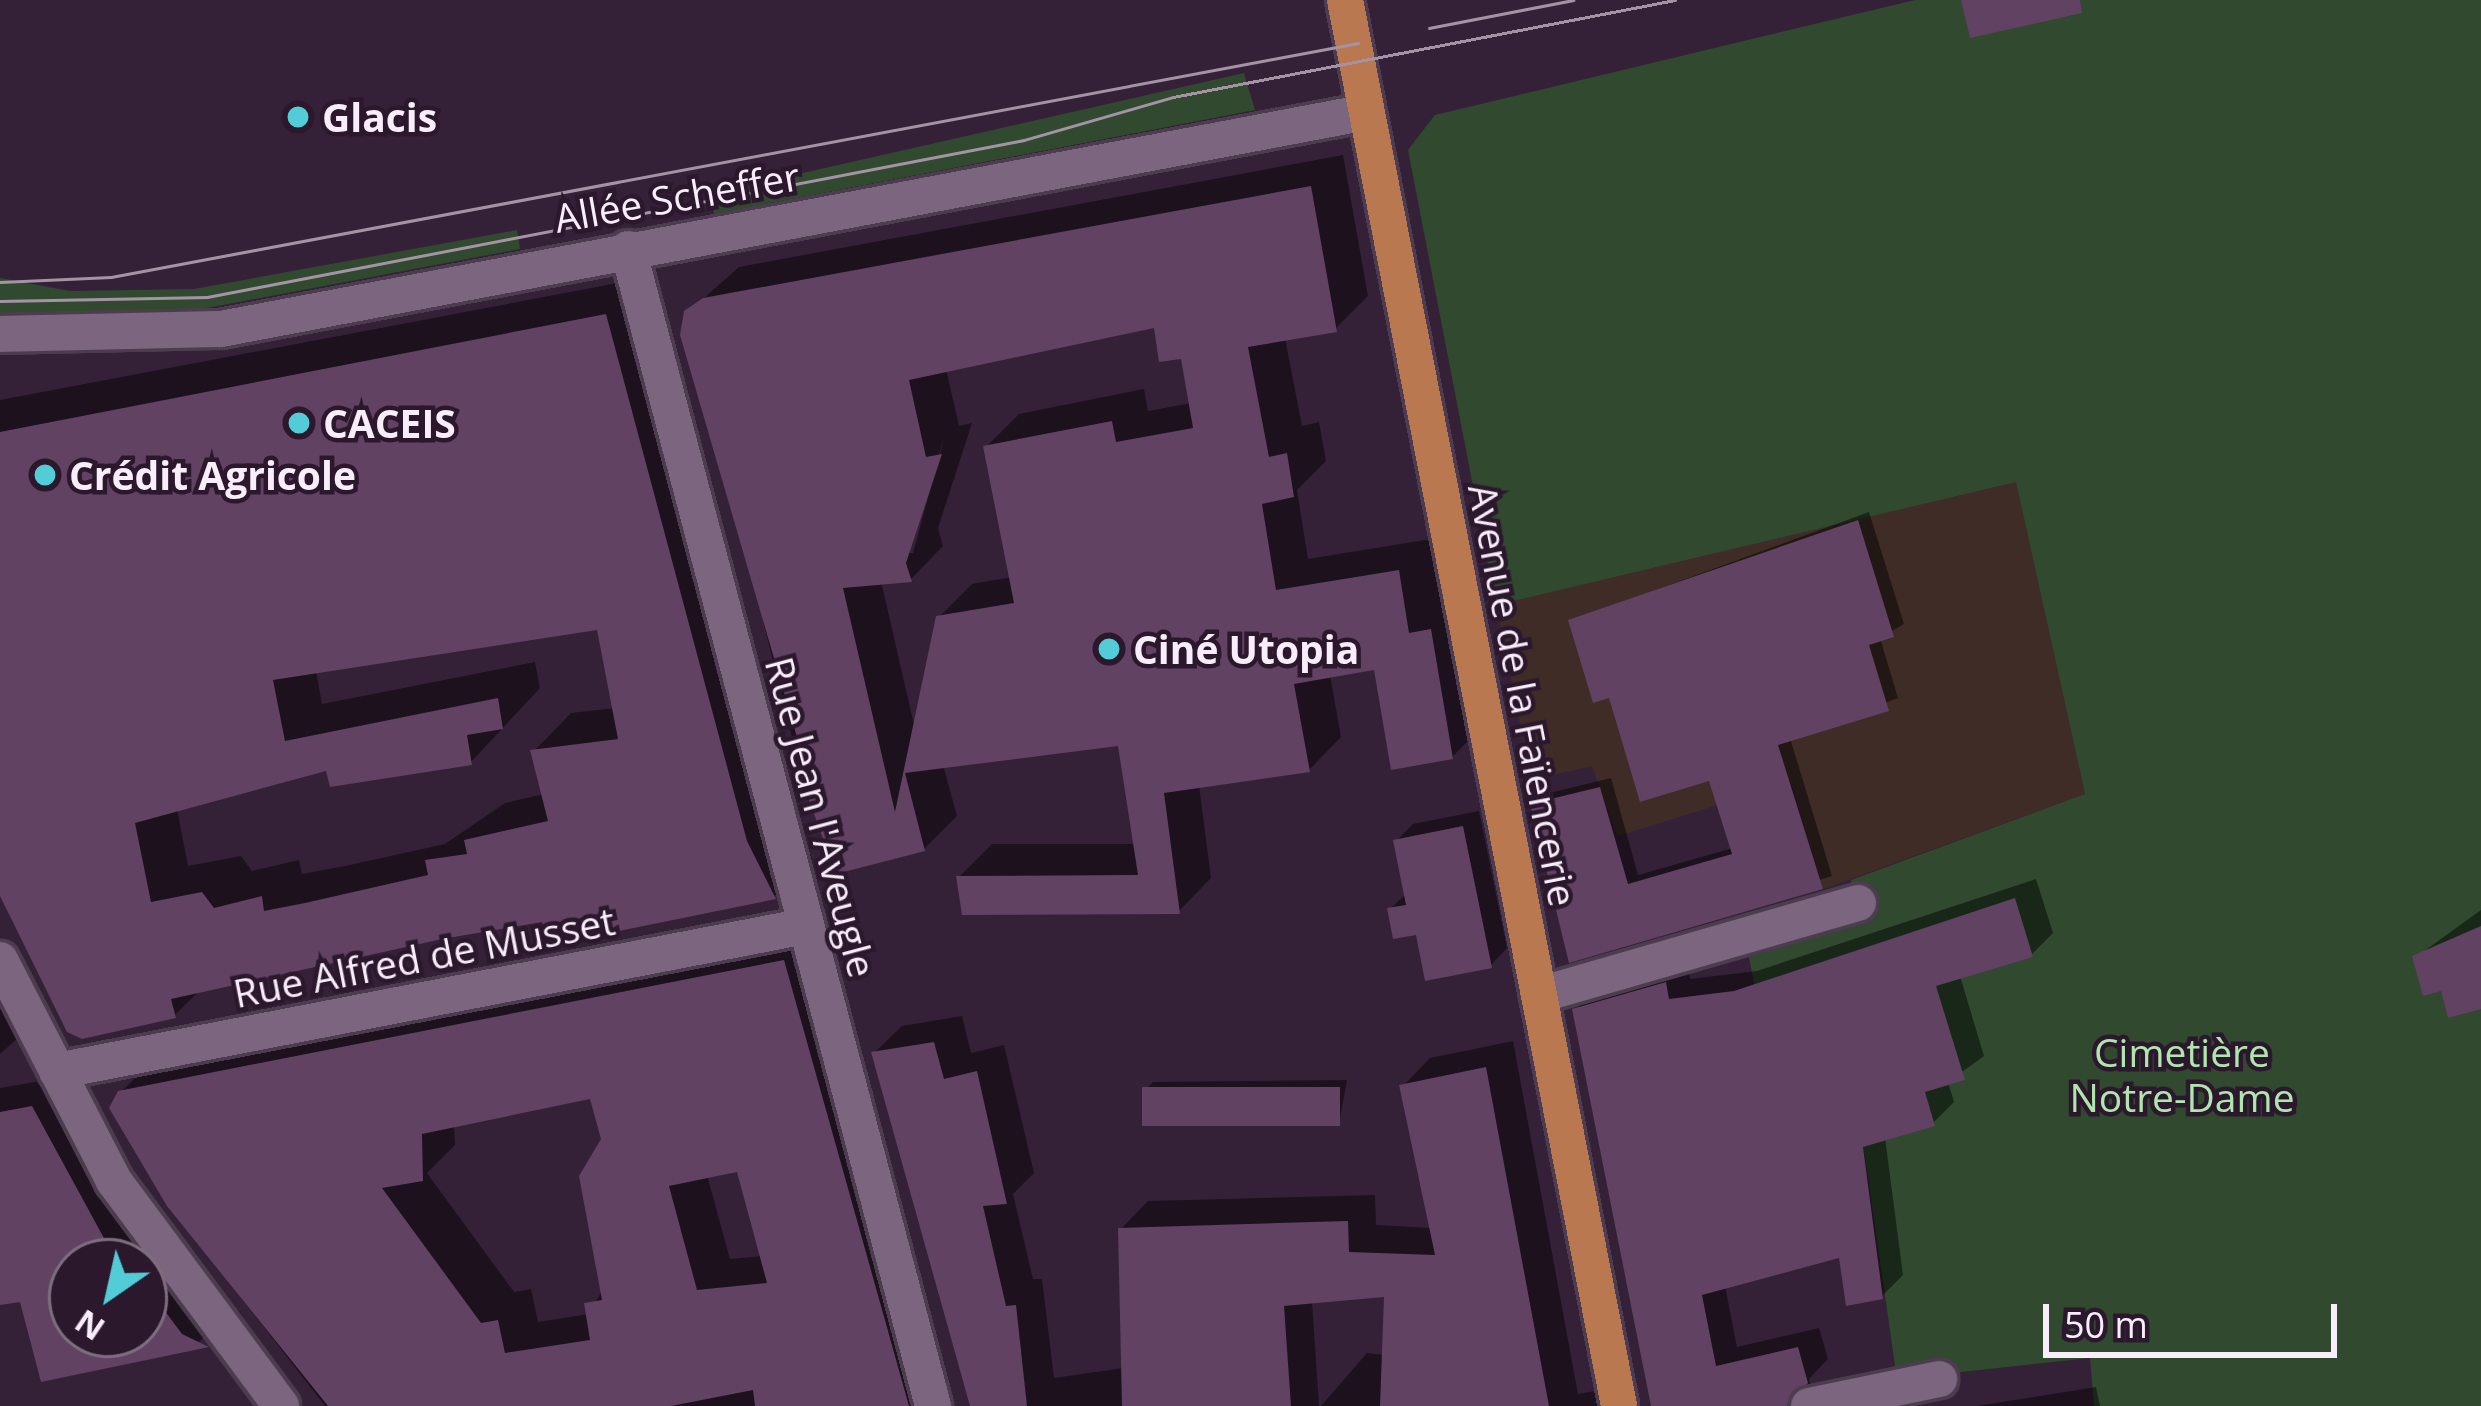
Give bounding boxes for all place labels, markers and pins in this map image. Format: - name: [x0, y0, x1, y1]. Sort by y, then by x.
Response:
- place label: Glacis: [322, 94, 437, 140]
- marker: Glacis: [285, 104, 311, 130]
- place label: CACEIS: [323, 400, 456, 446]
- marker: CACEIS: [286, 410, 312, 436]
- place label: Crédit Agricole: [69, 452, 356, 498]
- marker: Crédit Agricole: [32, 462, 58, 488]
- place label: Ciné Utopia: [1133, 626, 1359, 672]
- marker: Ciné Utopia: [1096, 636, 1122, 662]

